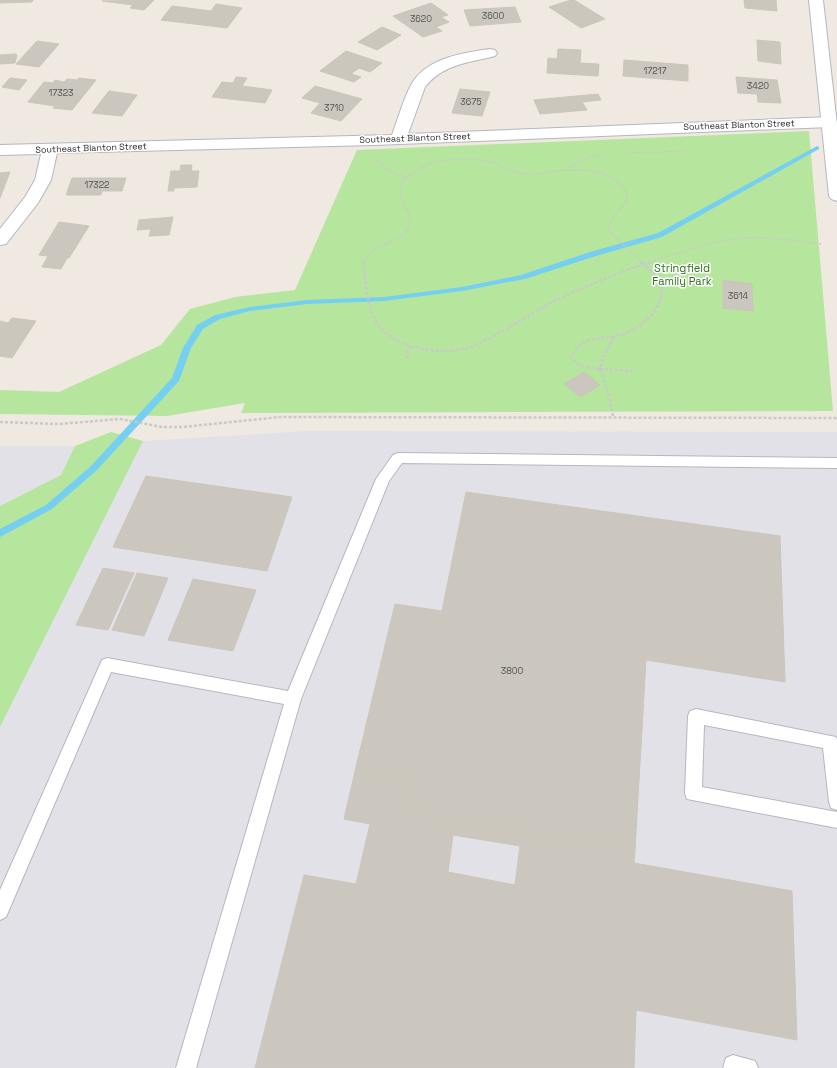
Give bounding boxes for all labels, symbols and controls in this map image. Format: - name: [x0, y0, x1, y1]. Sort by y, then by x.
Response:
- house number: 3600: [482, 10, 504, 22]
- house number: 3620: [410, 13, 432, 25]
- house number: 17217: [643, 65, 667, 77]
- house number: 3420: [747, 80, 769, 92]
- house number: 17323: [48, 87, 74, 99]
- house number: 3675: [460, 96, 482, 108]
- house number: 3710: [324, 102, 344, 114]
- street label: Southeast Blanton Street: [683, 117, 795, 133]
- street label: Southeast Blanton Street: [359, 130, 471, 146]
- street label: Southeast Blanton Street: [35, 140, 147, 156]
- house number: 17322: [84, 179, 110, 191]
- park label: Stringfield Family Park: [652, 261, 712, 288]
- house number: 3614: [728, 290, 749, 302]
- house number: 3800: [501, 665, 524, 677]

